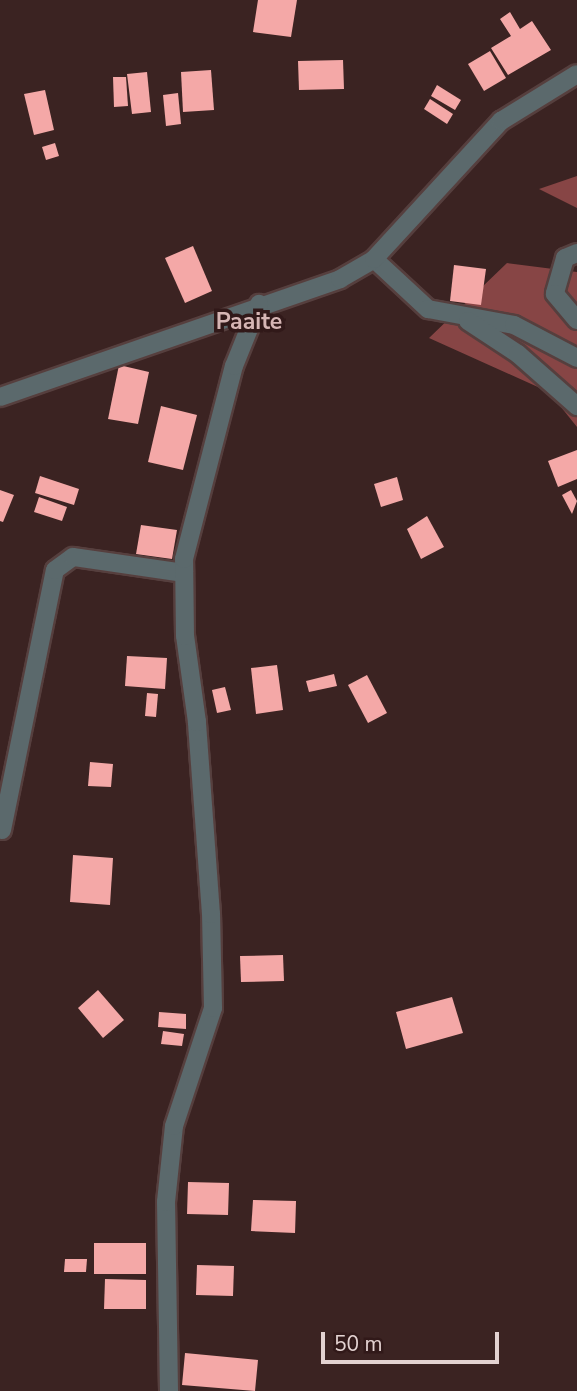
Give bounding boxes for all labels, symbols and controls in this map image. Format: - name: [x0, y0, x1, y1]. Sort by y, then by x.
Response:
- district label: Paaite: [216, 308, 282, 336]
- scale bar: [325, 1318, 504, 1362]
- text: 50 m: [334, 1330, 383, 1358]

